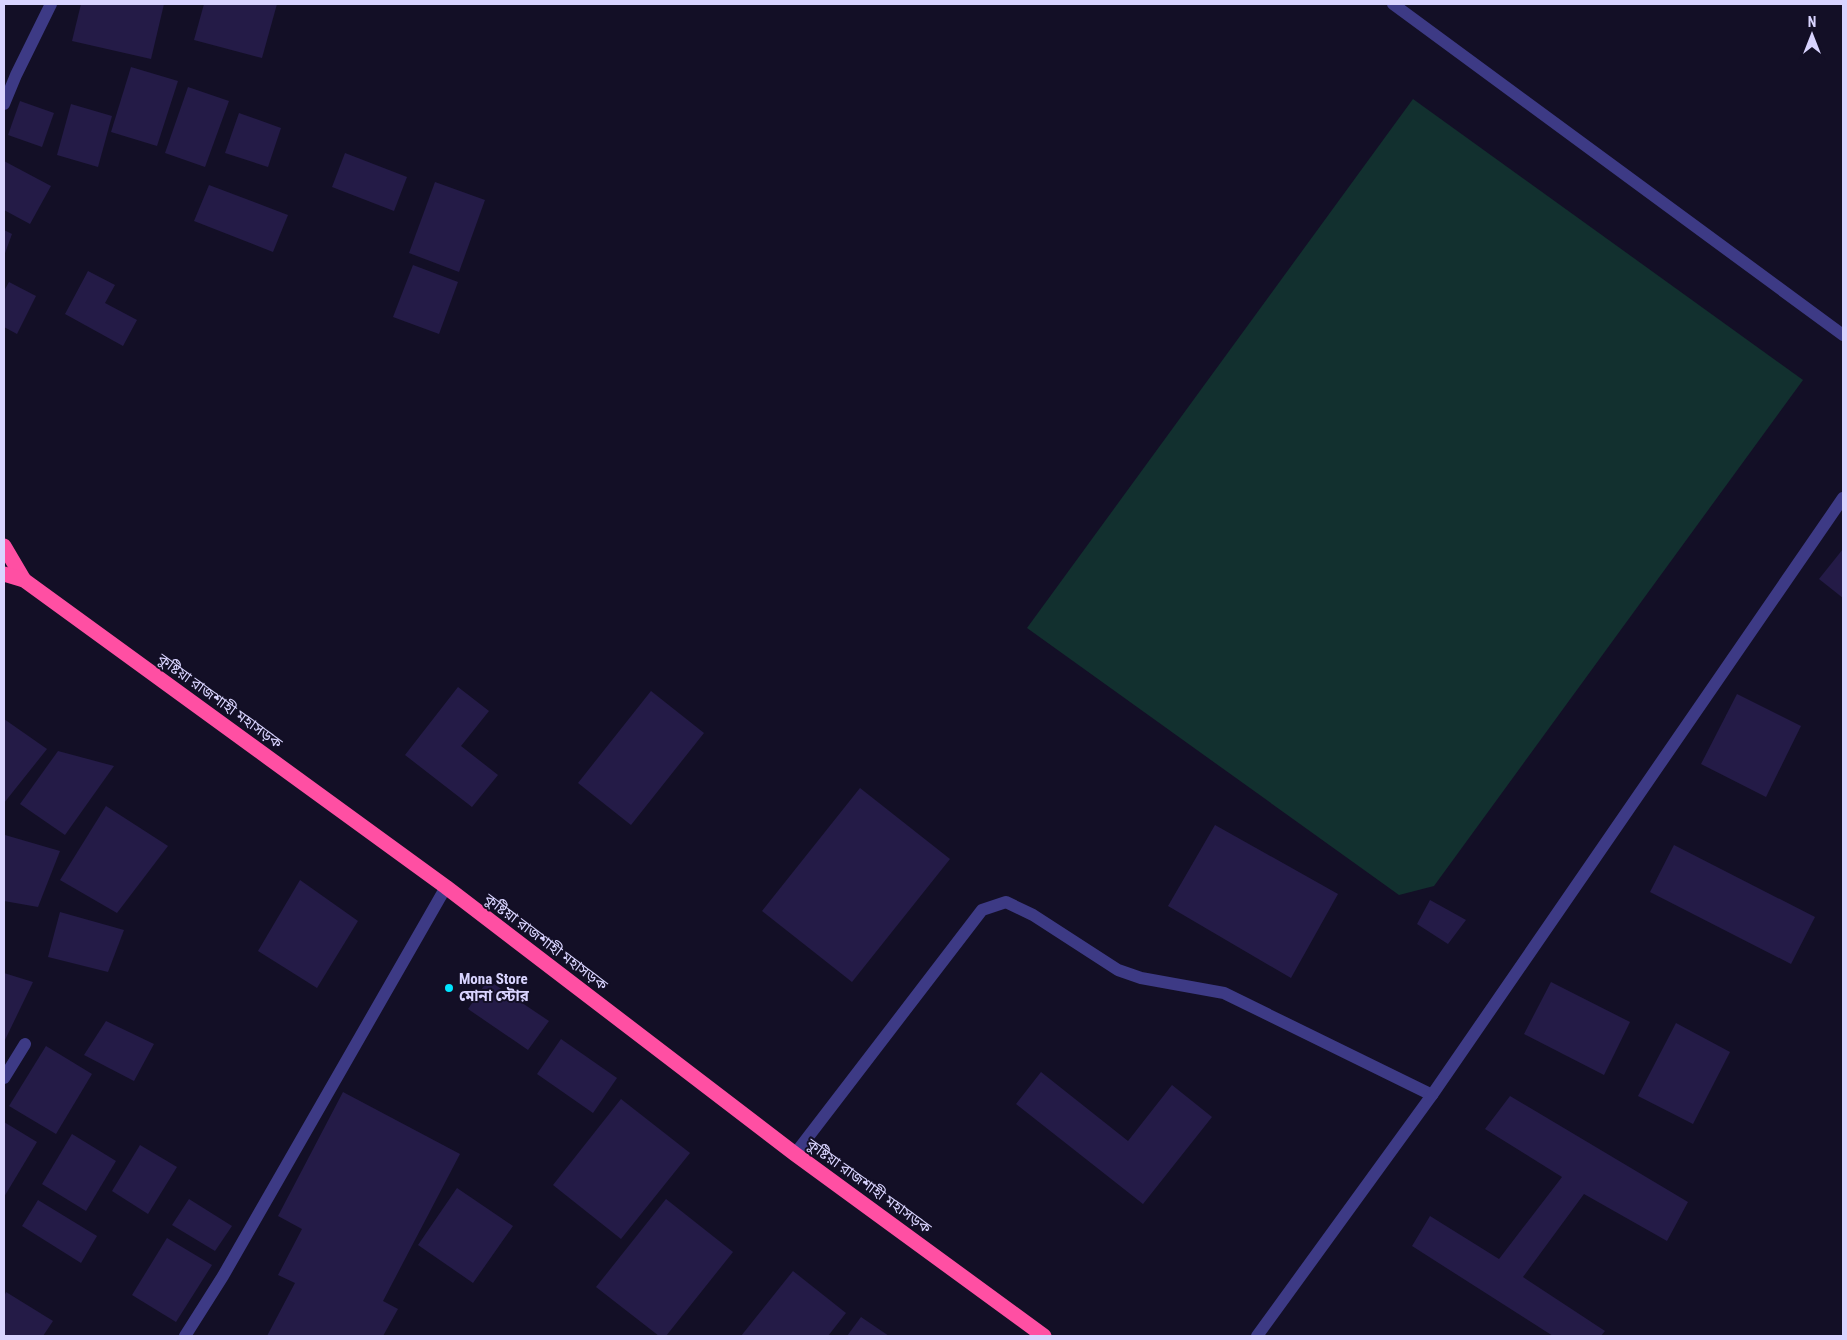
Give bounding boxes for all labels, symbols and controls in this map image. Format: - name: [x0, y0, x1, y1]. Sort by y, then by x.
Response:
- north arrow: [1787, 10, 1837, 60]
- text: N: [1808, 14, 1816, 30]
- street label: কুষ্টিয়া রাজশাহী মহাসড়ক: [153, 649, 287, 753]
- street label: কুষ্টিয়া রাজশাহী মহাসড়ক: [480, 889, 612, 995]
- place label: Mona Store মোনা স্টোর: [459, 970, 530, 1005]
- marker: Mona Store মোনা স্টোর: [443, 982, 455, 994]
- street label: কুষ্টিয়া রাজশাহী মহাসড়ক: [802, 1134, 936, 1238]

